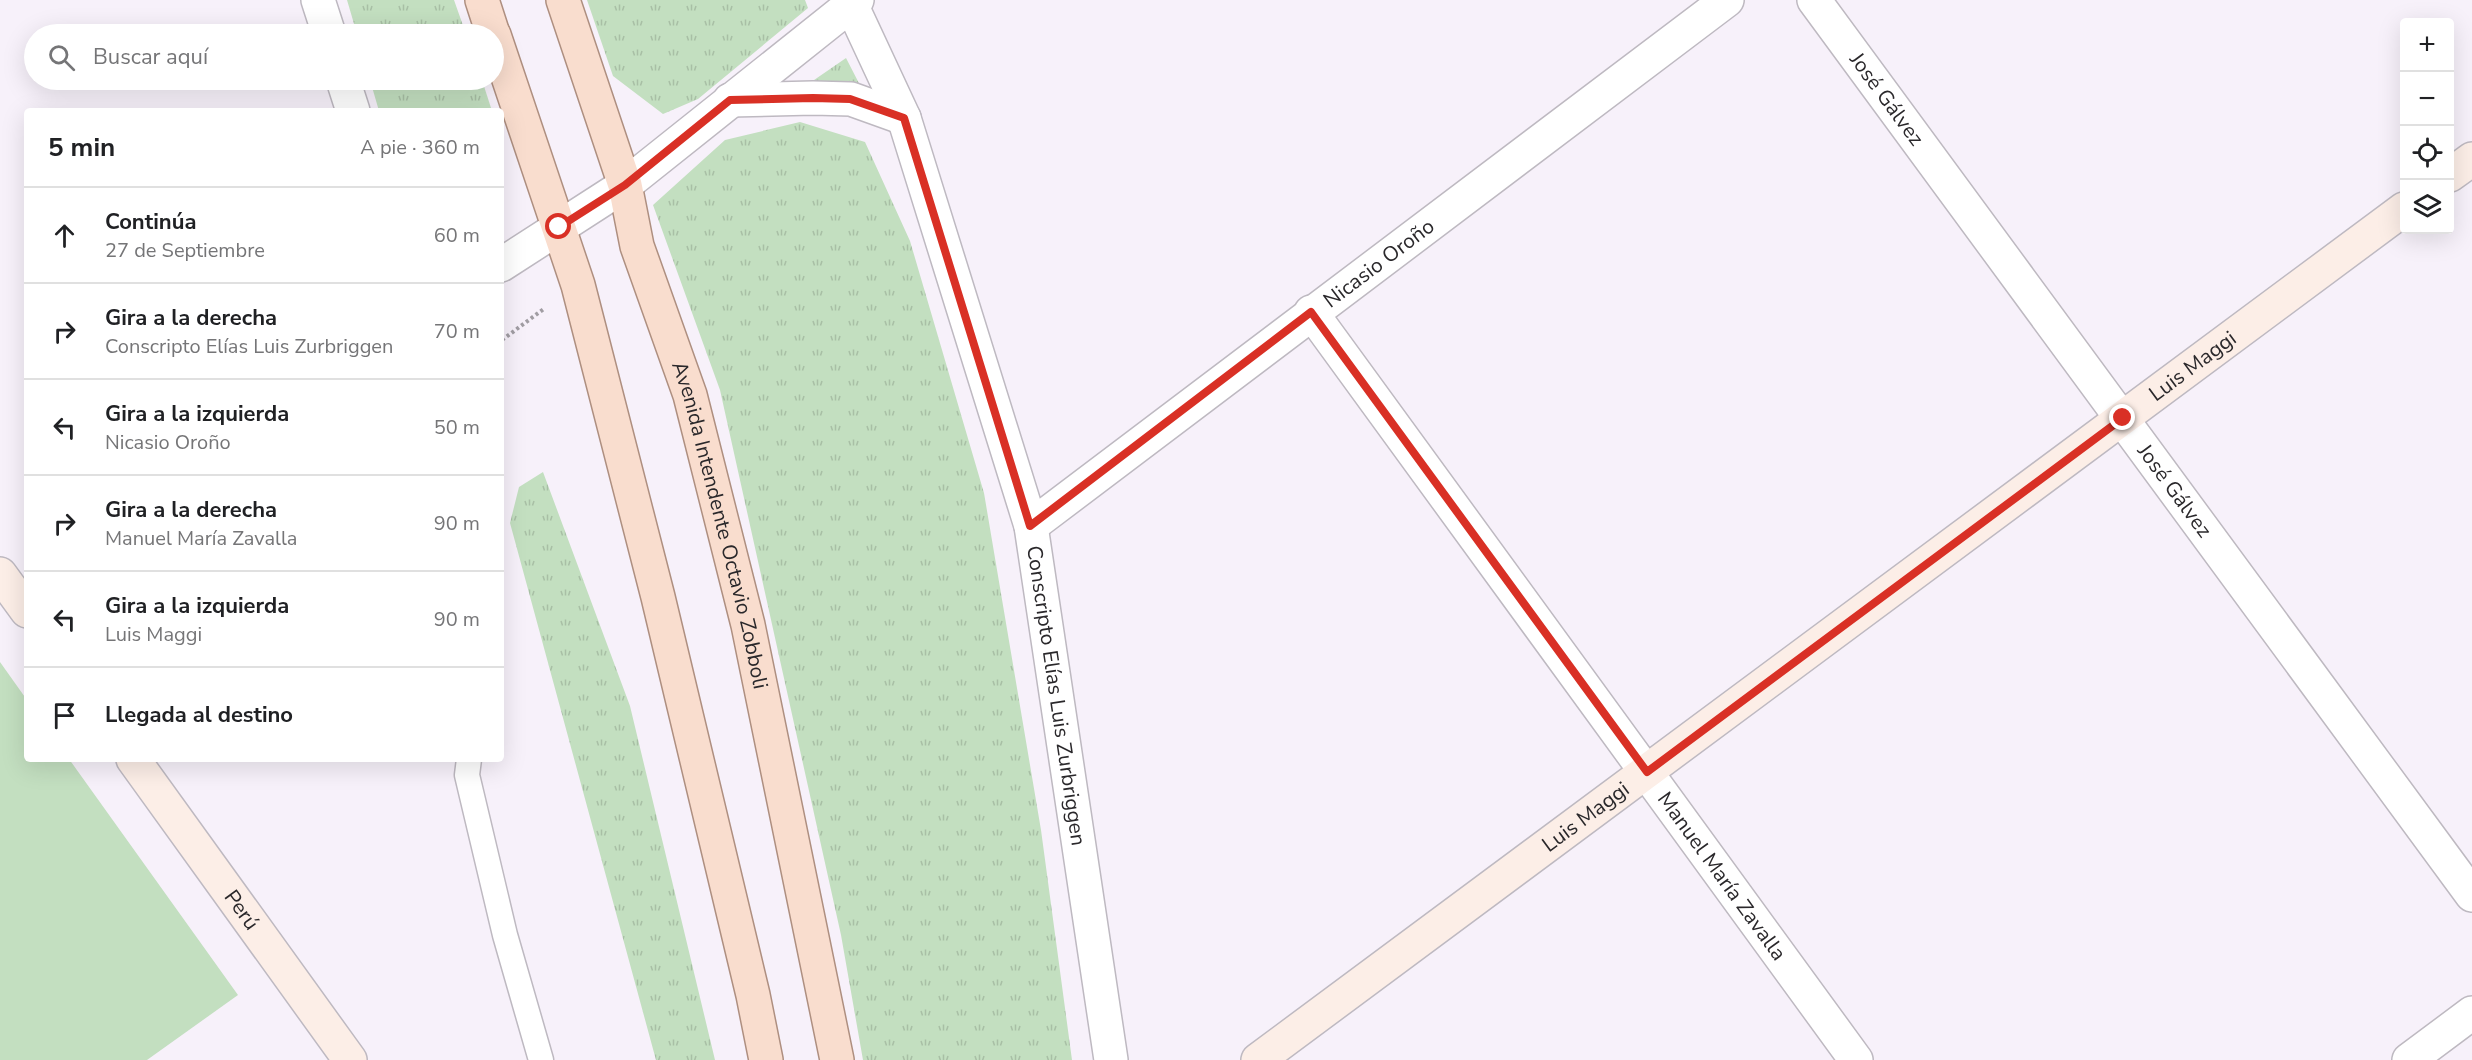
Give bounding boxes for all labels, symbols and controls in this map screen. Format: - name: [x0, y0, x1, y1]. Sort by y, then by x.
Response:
- map controls: [2400, 18, 2454, 234]
- button: +: [2400, 18, 2454, 72]
- search box: [24, 24, 504, 90]
- icon: search: [45, 41, 78, 74]
- text: Buscar aquí: [93, 42, 208, 72]
- street label: José Gálvez: [1843, 46, 1931, 152]
- button: −: [2400, 72, 2454, 126]
- button: locate: [2400, 126, 2454, 180]
- text: 5 min: [48, 130, 115, 165]
- text: A pie · 360 m: [360, 134, 480, 161]
- button: layers: [2400, 180, 2454, 234]
- text: Continúa: [105, 207, 196, 237]
- street label: Nicasio Oroño: [1318, 212, 1440, 314]
- route start: [545, 213, 571, 239]
- icon: ahead: [48, 219, 81, 252]
- text: 60 m: [434, 222, 480, 249]
- text: 27 de Septiembre: [105, 237, 265, 264]
- text: Gira a la derecha: [105, 303, 277, 333]
- icon: right: [48, 315, 81, 348]
- text: 70 m: [434, 318, 480, 345]
- street label: Luis Maggi: [2143, 324, 2242, 408]
- text: Conscripto Elías Luis Zurbriggen: [105, 333, 393, 360]
- street label: Avenida Intendente Octavio Zobboli: [665, 357, 775, 691]
- text: Gira a la izquierda: [105, 399, 289, 429]
- route end: [2109, 404, 2135, 430]
- icon: left: [48, 411, 81, 444]
- text: 50 m: [434, 414, 480, 441]
- text: Nicasio Oroño: [105, 429, 231, 456]
- street label: José Gálvez: [2131, 438, 2218, 543]
- text: Gira a la derecha: [105, 495, 277, 525]
- icon: right: [48, 507, 81, 540]
- text: 90 m: [434, 510, 480, 537]
- text: Manuel María Zavalla: [105, 525, 297, 552]
- street label: Conscripto Elías Luis Zurbriggen: [1020, 544, 1093, 848]
- text: Gira a la izquierda: [105, 591, 289, 621]
- icon: left: [48, 603, 81, 636]
- text: 90 m: [434, 606, 480, 633]
- text: Luis Maggi: [105, 621, 202, 648]
- icon: arrive: [48, 699, 81, 732]
- text: Llegada al destino: [105, 700, 293, 730]
- street label: Luis Maggi: [1536, 775, 1635, 858]
- street label: Manuel María Zavalla: [1651, 786, 1793, 966]
- street label: Perú: [218, 884, 266, 936]

